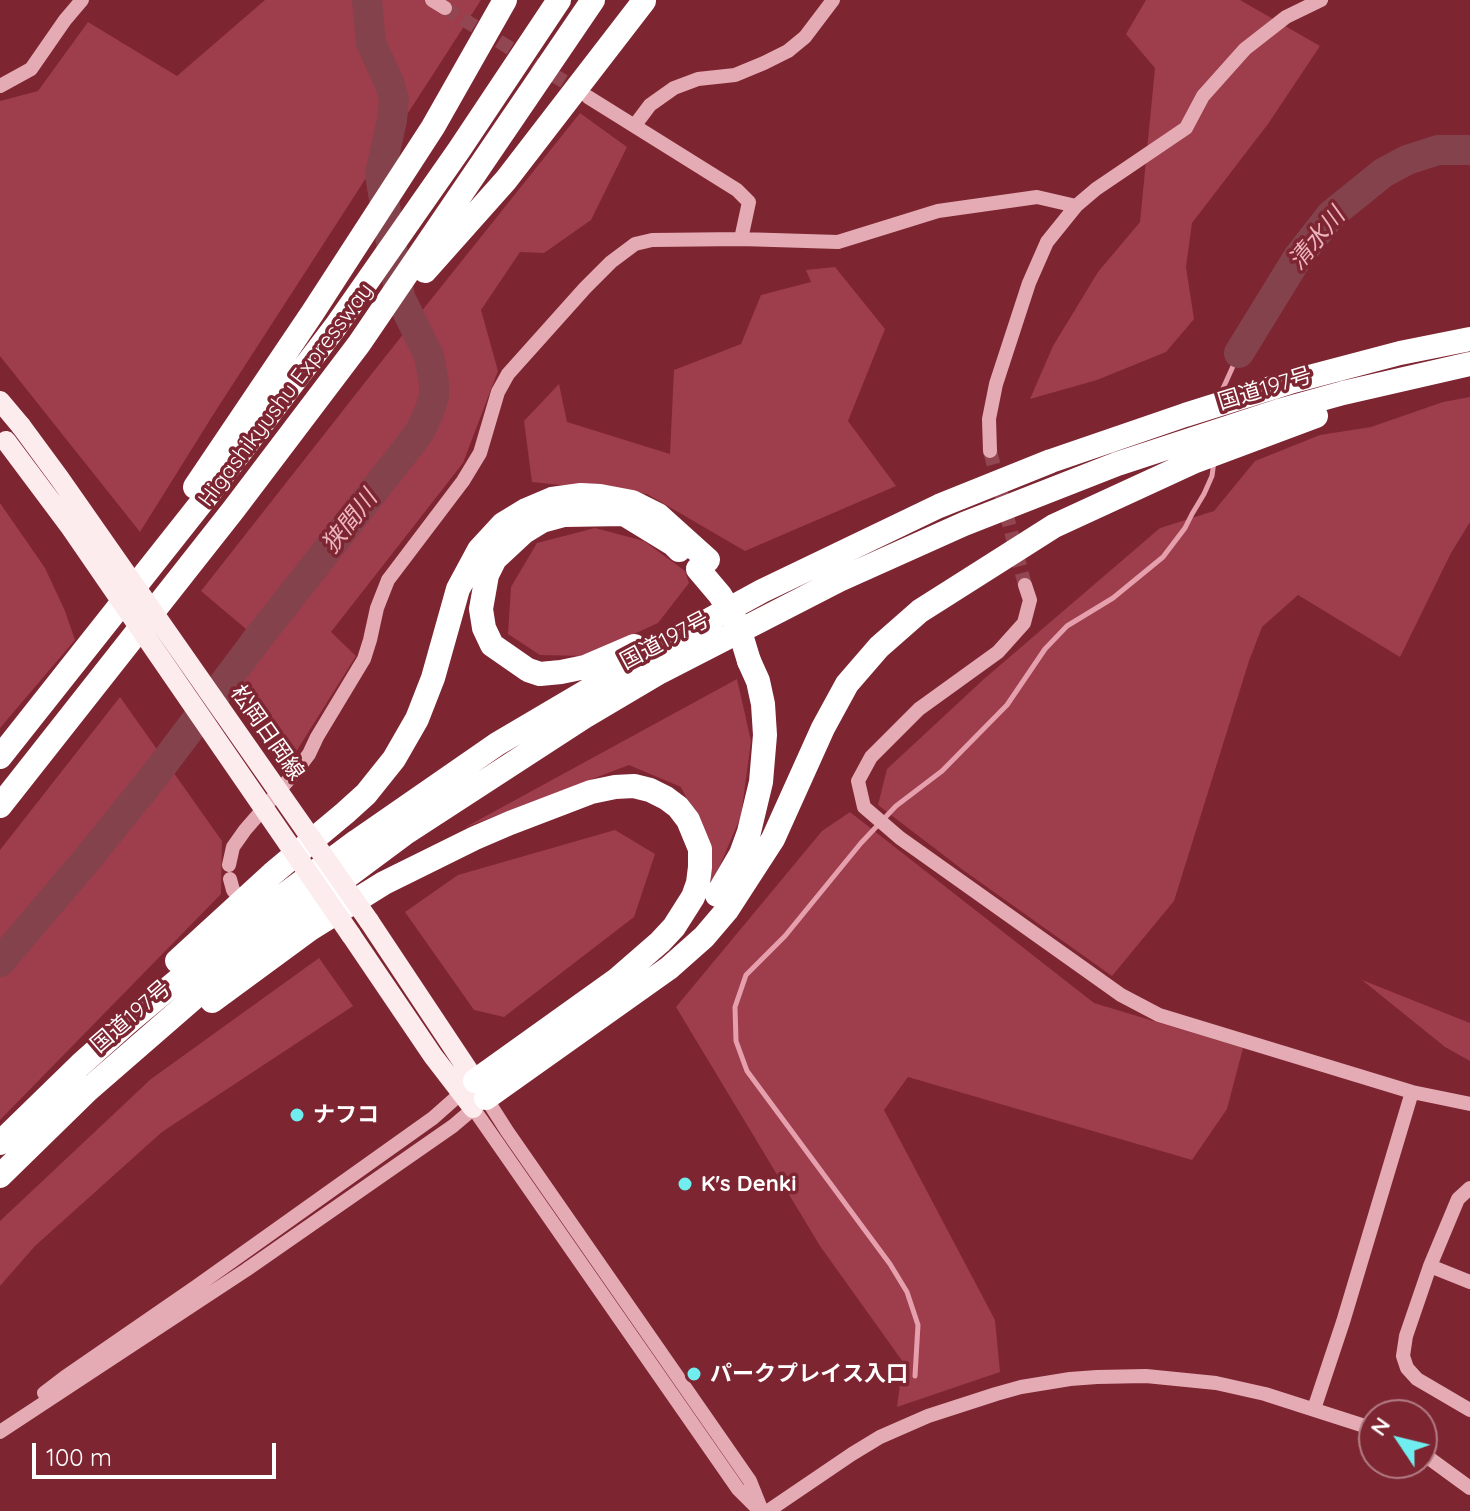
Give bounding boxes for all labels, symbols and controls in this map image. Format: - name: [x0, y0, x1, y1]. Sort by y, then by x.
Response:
- water label: 清水川: [1283, 202, 1351, 276]
- street label: Higashikyushu Expressway: [193, 278, 379, 512]
- street label: 国道197号: [1215, 362, 1315, 416]
- water label: 狭間川: [316, 485, 384, 559]
- street label: 国道197号: [616, 607, 714, 675]
- street label: 松岡日岡線: [225, 680, 309, 786]
- street label: 国道197号: [86, 975, 176, 1059]
- place label: ナフコ: [313, 1102, 379, 1128]
- marker: ナフコ: [288, 1106, 306, 1124]
- place label: K's Denki: [701, 1171, 797, 1197]
- marker: K's Denki: [676, 1175, 694, 1193]
- place label: パークプレイス入口: [710, 1361, 908, 1387]
- marker: パークプレイス入口: [685, 1365, 703, 1383]
- north arrow: [1358, 1399, 1438, 1479]
- text: N: [1364, 1412, 1396, 1441]
- scale bar: [36, 1427, 280, 1477]
- text: 100 m: [46, 1442, 112, 1472]

